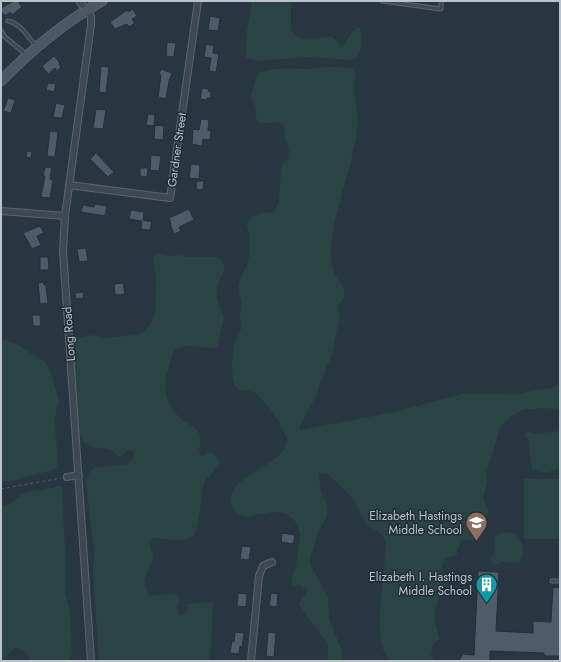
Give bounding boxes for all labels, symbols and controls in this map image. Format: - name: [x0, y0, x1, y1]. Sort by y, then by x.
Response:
- street label: Gardner Street: [163, 112, 191, 188]
- street label: Long Road: [58, 306, 80, 362]
- place label: Elizabeth Hastings Middle School: [369, 507, 462, 539]
- school or university icon: Elizabeth Hastings Middle School: [464, 510, 490, 543]
- place label: Elizabeth I. Hastings Middle School: [369, 568, 472, 600]
- building icon: Elizabeth I. Hastings Middle School: [474, 571, 500, 604]

